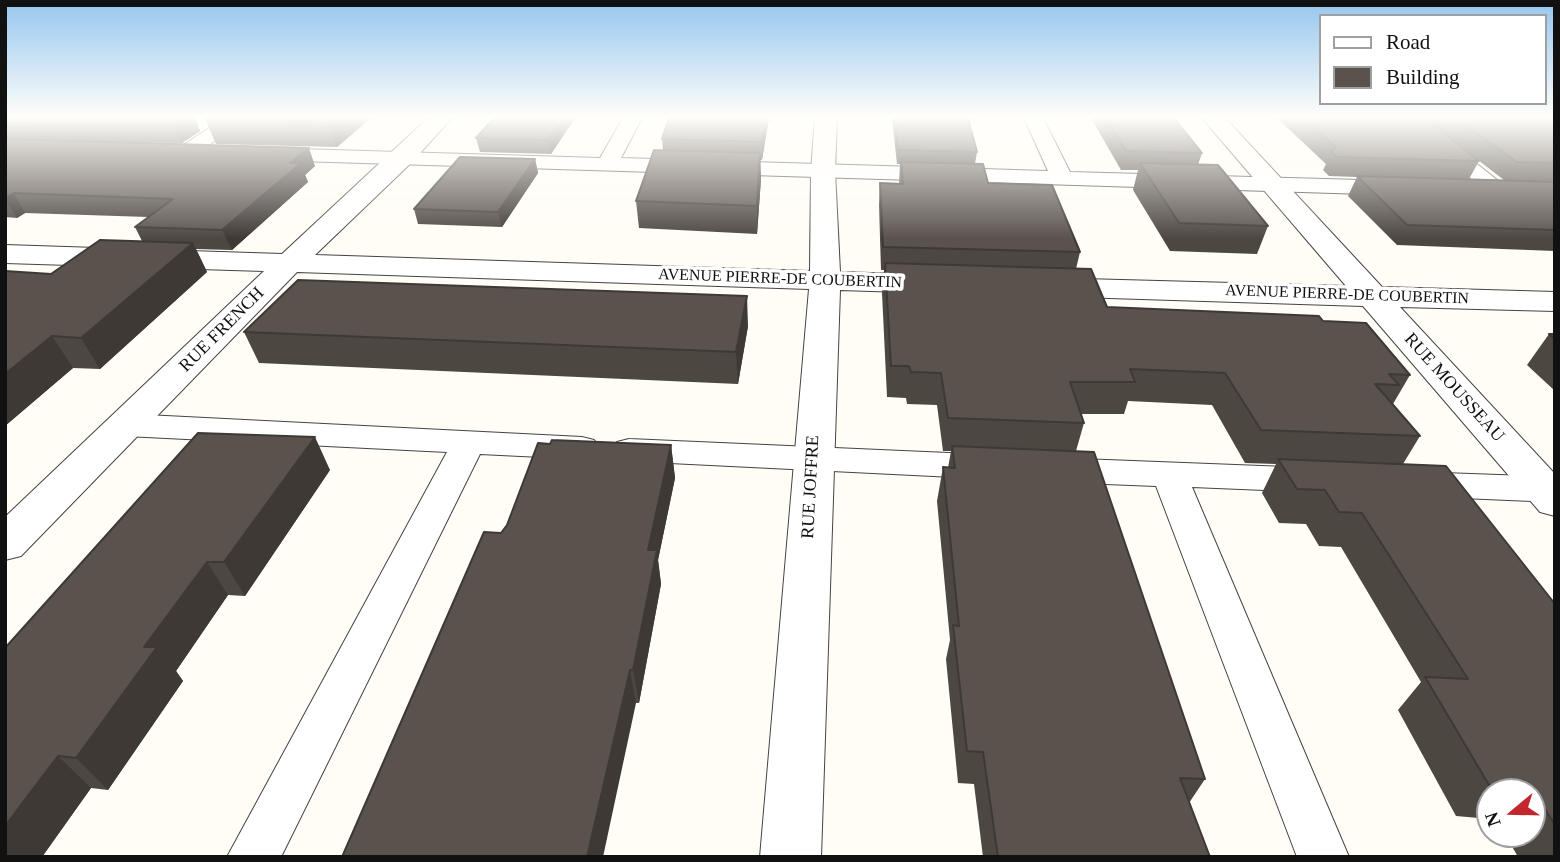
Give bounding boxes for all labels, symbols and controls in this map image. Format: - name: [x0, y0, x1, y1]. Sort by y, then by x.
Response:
- legend: [1318, 14, 1546, 105]
- text: Road: [1386, 30, 1430, 54]
- text: Building: [1386, 65, 1460, 89]
- street label: AVENUE PIERRE-DE COUBERTIN: [658, 265, 902, 293]
- street label: AVENUE PIERRE-DE COUBERTIN: [1225, 281, 1469, 309]
- street label: RUE FRENCH: [175, 283, 269, 377]
- street label: RUE MOUSSEAU: [1399, 329, 1509, 447]
- street label: RUE JOFFRE: [798, 435, 824, 539]
- north arrow: [1476, 778, 1546, 848]
- text: N: [1480, 809, 1505, 829]

